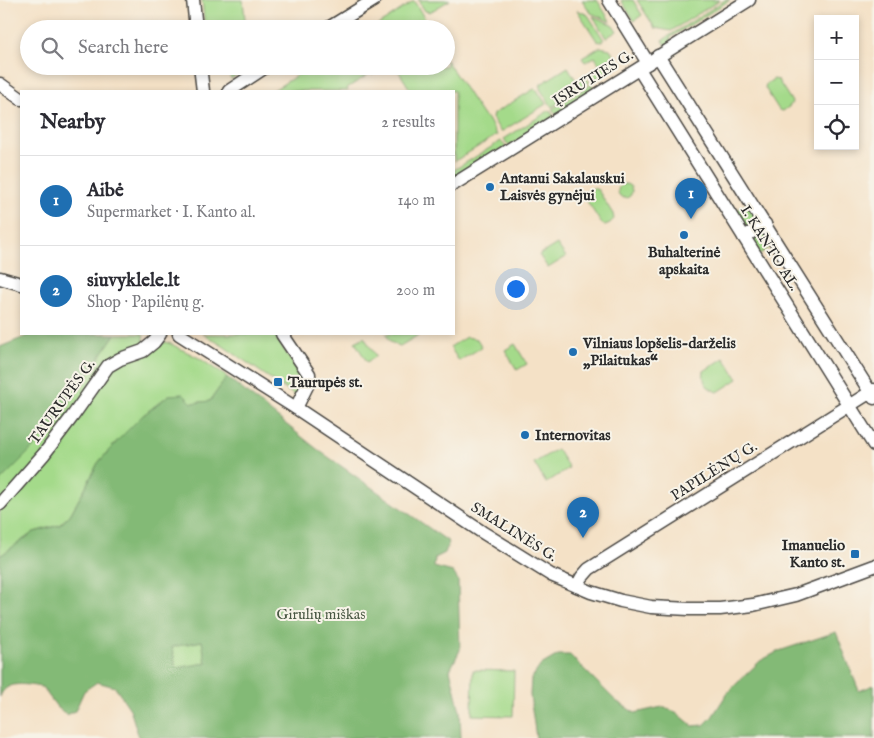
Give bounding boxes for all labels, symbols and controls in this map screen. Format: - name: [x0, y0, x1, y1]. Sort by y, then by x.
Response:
- map controls: [814, 15, 859, 150]
- button: +: [814, 15, 859, 60]
- search box: [20, 20, 455, 75]
- icon: search: [38, 34, 66, 62]
- text: Search here: [78, 36, 169, 60]
- street label: ĮSRUTIES G.: [549, 46, 637, 110]
- button: −: [814, 60, 859, 105]
- button: locate: [814, 105, 859, 150]
- text: Nearby: [40, 109, 105, 136]
- text: 2 results: [381, 113, 435, 133]
- place label: Antanui Sakalauskui Laisvės gynėjui: [499, 169, 625, 205]
- pin: 1: [675, 178, 707, 219]
- text: Aibė: [87, 179, 124, 203]
- marker: Antanui Sakalauskui Laisvės gynėjui: [484, 181, 496, 193]
- text: 1: [53, 191, 59, 211]
- text: 140 m: [397, 191, 435, 211]
- street label: I. KANTO AL.: [736, 202, 804, 294]
- text: Supermarket · I. Kanto al.: [87, 203, 255, 223]
- marker: Buhalterinė apskaita: [678, 229, 690, 241]
- place label: Buhalterinė apskaita: [648, 243, 720, 279]
- text: siuvyklele.lt: [87, 269, 180, 293]
- your location: [503, 276, 529, 302]
- text: 2: [52, 281, 60, 301]
- text: 200 m: [396, 281, 435, 301]
- text: Shop · Papilėnų g.: [87, 293, 204, 313]
- place label: Vilniaus lopšelis-darželis „Pilaitukas“: [582, 334, 736, 370]
- marker: Vilniaus lopšelis-darželis „Pilaitukas“: [567, 346, 579, 358]
- street label: TAURUPĖS G.: [25, 355, 99, 449]
- place label: Taurupės st.: [287, 373, 363, 392]
- marker: Taurupės st.: [272, 376, 284, 388]
- place label: Internovitas: [535, 426, 611, 445]
- marker: Internovitas: [519, 429, 531, 441]
- street label: PAPILĖNŲ G.: [667, 437, 761, 505]
- pin: 2: [567, 497, 599, 538]
- street label: SMALINĖS G.: [467, 498, 561, 566]
- place label: Imanuelio Kanto st.: [782, 536, 845, 572]
- marker: Imanuelio Kanto st.: [849, 548, 861, 560]
- park label: Girulių miškas: [277, 605, 365, 624]

